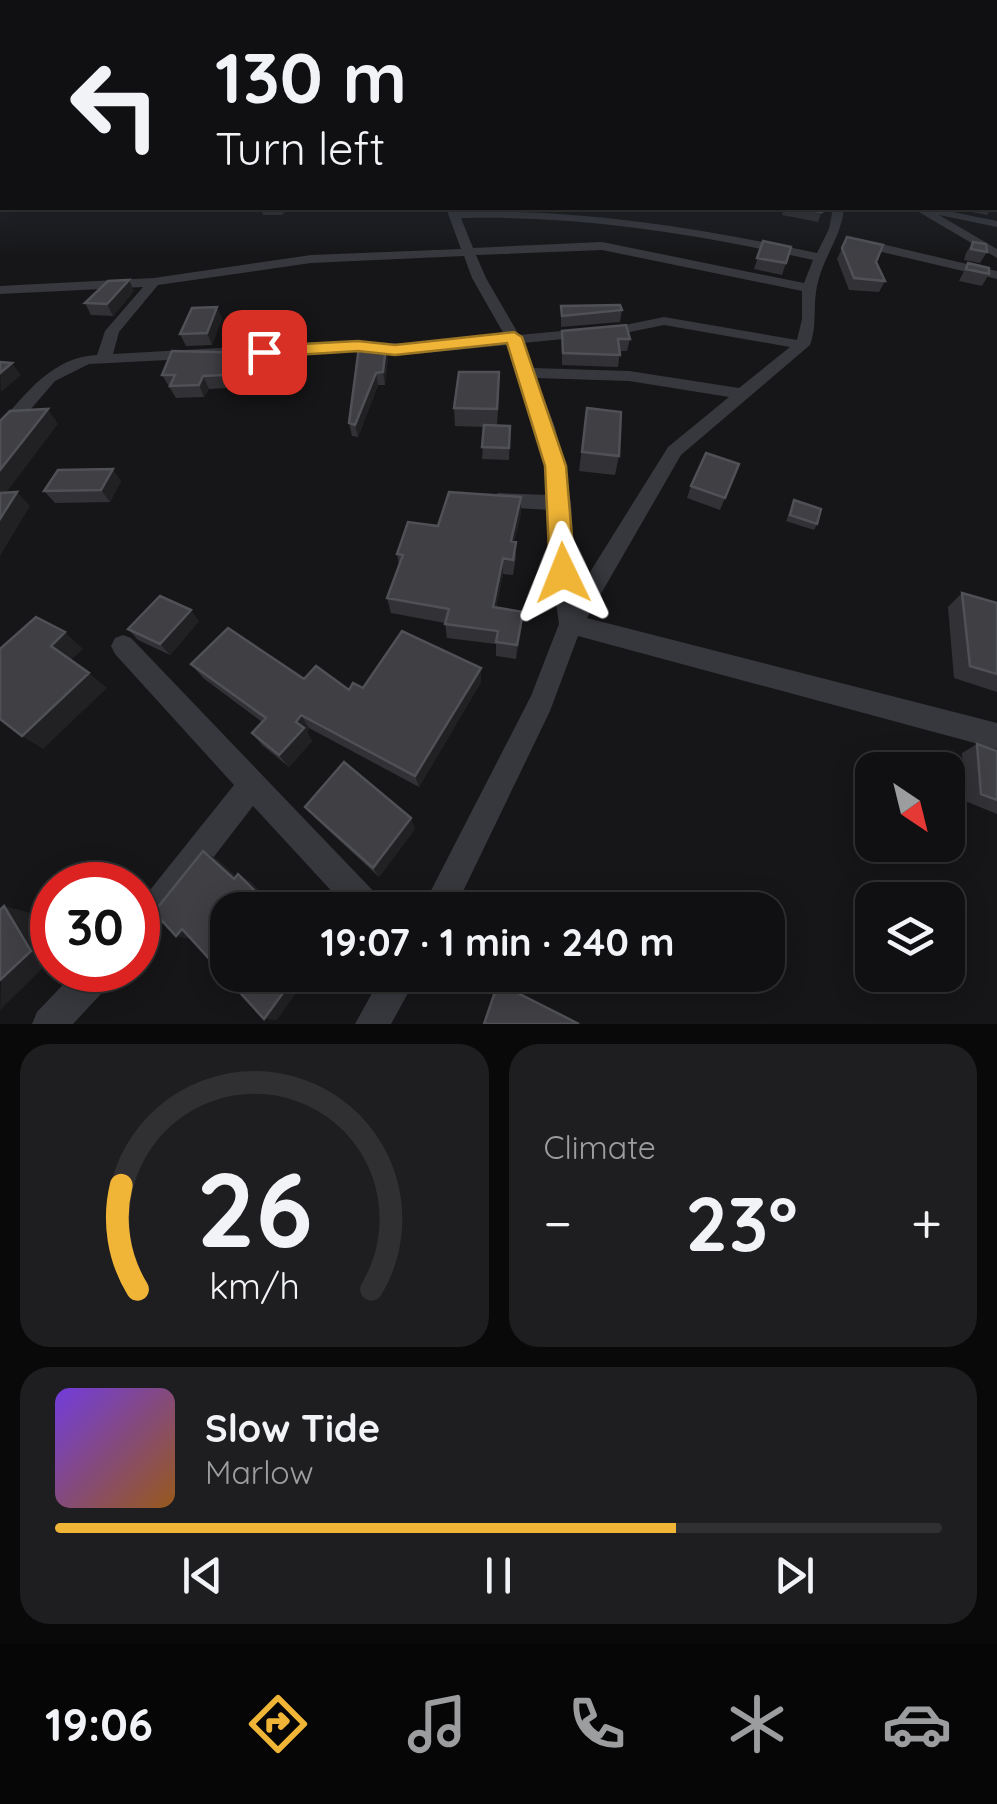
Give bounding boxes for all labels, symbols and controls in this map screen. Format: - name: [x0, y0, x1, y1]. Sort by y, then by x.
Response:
- text: 130 m: [215, 33, 407, 121]
- icon: left: [50, 40, 180, 170]
- text: Turn left: [215, 120, 385, 176]
- pin: [222, 310, 307, 395]
- icon: arrive: [237, 325, 292, 380]
- position arrow: [511, 521, 615, 625]
- north arrow: [855, 752, 965, 862]
- map controls: [855, 752, 965, 992]
- speed limit sign: 30: [30, 862, 160, 992]
- button: layers: [855, 882, 965, 992]
- text: 19:07 · 1 min · 240 m: [321, 918, 674, 966]
- text: Climate: [544, 1127, 656, 1167]
- text: 26: [196, 1143, 313, 1273]
- text: 23°: [685, 1176, 798, 1270]
- text: −: [544, 1188, 572, 1257]
- text: +: [911, 1188, 942, 1257]
- text: km/h: [209, 1263, 300, 1308]
- text: Slow Tide: [205, 1404, 380, 1452]
- text: Marlow: [205, 1452, 314, 1492]
- icon: previous: [175, 1548, 230, 1603]
- icon: pause: [471, 1548, 526, 1603]
- icon: next: [767, 1548, 822, 1603]
- icon: directions: [243, 1689, 313, 1759]
- icon: music: [402, 1689, 472, 1759]
- icon: phone: [562, 1689, 632, 1759]
- icon: climate: [722, 1689, 792, 1759]
- icon: car: [882, 1689, 952, 1759]
- text: 19:06: [45, 1696, 153, 1752]

